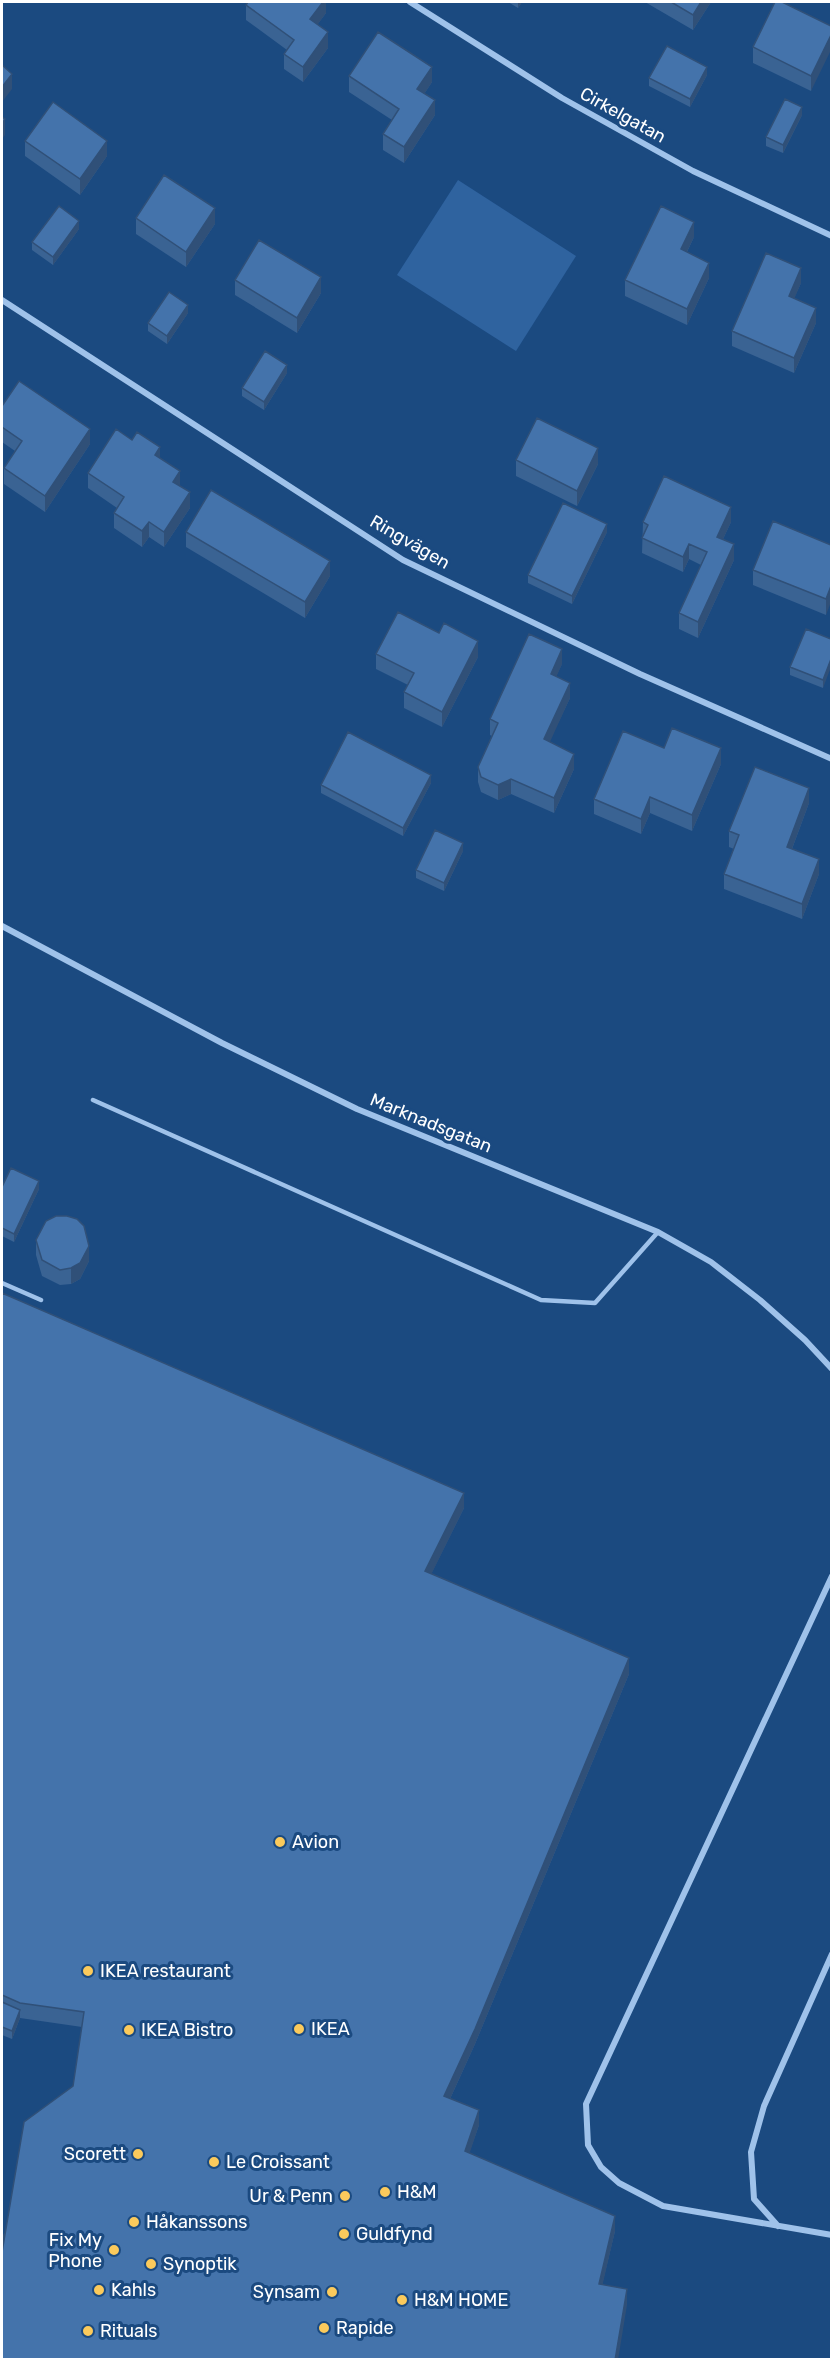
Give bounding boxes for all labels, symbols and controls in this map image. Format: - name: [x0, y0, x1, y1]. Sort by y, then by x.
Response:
- street label: Cirkelgatan: [576, 82, 670, 148]
- street label: Ringvägen: [366, 510, 454, 574]
- street label: Marknadsgatan: [367, 1089, 495, 1157]
- place label: Avion: [292, 1831, 339, 1853]
- marker: Avion: [273, 1835, 287, 1849]
- place label: IKEA restaurant: [100, 1960, 231, 1982]
- marker: IKEA restaurant: [81, 1964, 95, 1978]
- place label: IKEA: [311, 2018, 350, 2040]
- place label: IKEA Bistro: [141, 2019, 233, 2041]
- marker: IKEA: [292, 2022, 306, 2036]
- marker: IKEA Bistro: [122, 2023, 136, 2037]
- place label: Scorett: [64, 2143, 126, 2165]
- marker: Scorett: [131, 2147, 145, 2161]
- place label: Le Croissant: [226, 2151, 330, 2173]
- marker: Le Croissant: [207, 2155, 221, 2169]
- place label: H&M: [397, 2181, 437, 2203]
- place label: Ur & Penn: [249, 2185, 333, 2207]
- marker: H&M: [378, 2185, 392, 2199]
- marker: Ur & Penn: [338, 2189, 352, 2203]
- place label: Håkanssons: [146, 2211, 248, 2233]
- marker: Håkanssons: [127, 2215, 141, 2229]
- place label: Guldfynd: [356, 2223, 433, 2245]
- marker: Guldfynd: [337, 2227, 351, 2241]
- place label: Fix My Phone: [48, 2229, 102, 2272]
- marker: Fix My Phone: [107, 2243, 121, 2257]
- place label: Synoptik: [163, 2253, 237, 2275]
- marker: Synoptik: [144, 2257, 158, 2271]
- place label: Kahls: [111, 2279, 156, 2301]
- place label: Synsam: [253, 2281, 320, 2303]
- marker: Kahls: [92, 2283, 106, 2297]
- marker: Synsam: [325, 2285, 339, 2299]
- place label: H&M HOME: [414, 2289, 508, 2311]
- marker: H&M HOME: [395, 2293, 409, 2307]
- place label: Rapide: [336, 2317, 394, 2339]
- place label: Rituals: [100, 2320, 158, 2342]
- marker: Rapide: [317, 2321, 331, 2335]
- marker: Rituals: [81, 2324, 95, 2338]

